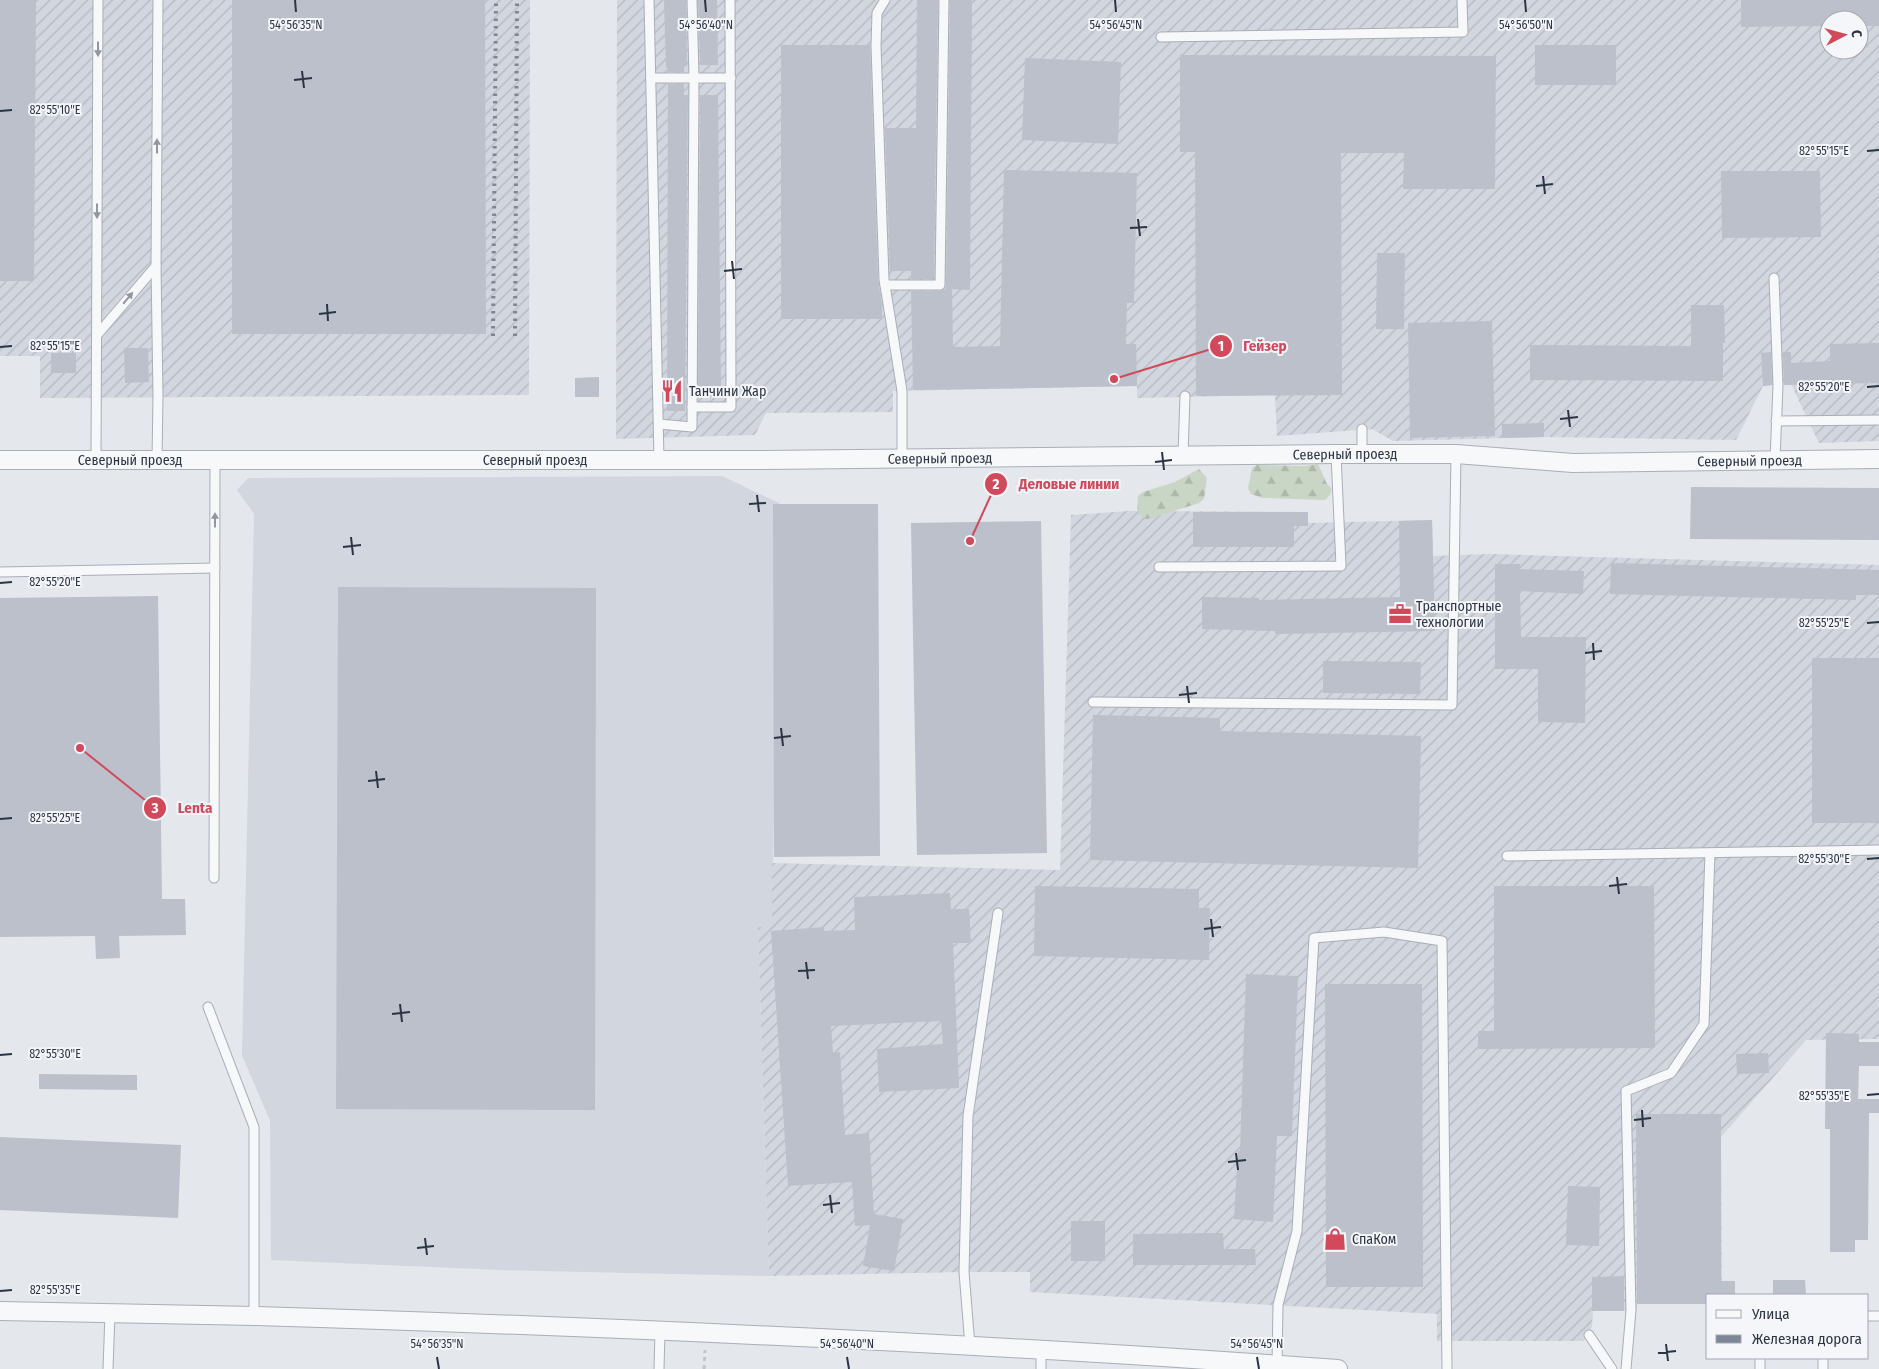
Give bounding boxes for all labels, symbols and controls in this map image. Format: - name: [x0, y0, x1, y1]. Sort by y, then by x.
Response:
- north arrow: [1819, 10, 1869, 60]
- text: 54°56'35"N: [270, 18, 322, 32]
- text: 54°56'40"N: [679, 18, 733, 32]
- text: 54°56'45"N: [1090, 18, 1142, 32]
- text: 54°56'50"N: [1499, 18, 1553, 32]
- text: С: [1848, 29, 1865, 39]
- one-way arrow: [94, 41, 102, 57]
- text: 82°55'10"E: [30, 103, 81, 117]
- one-way arrow: [153, 137, 161, 153]
- text: 82°55'15"E: [1799, 144, 1849, 158]
- one-way arrow: [93, 203, 101, 219]
- one-way arrow: [123, 292, 134, 305]
- callout: Гейзер: [1208, 331, 1297, 361]
- text: 1: [1218, 337, 1224, 355]
- text: Гейзер: [1243, 337, 1287, 355]
- text: 82°55'15"E: [30, 339, 80, 353]
- restaurant icon: Танчини Жар: [659, 378, 685, 404]
- text: 82°55'20"E: [1798, 380, 1850, 394]
- place label: Танчини Жар: [689, 383, 766, 400]
- street label: Северный проезд: [1293, 446, 1397, 463]
- street label: Северный проезд: [888, 449, 992, 467]
- street label: Северный проезд: [78, 452, 182, 469]
- street label: Северный проезд: [483, 452, 587, 469]
- street label: Северный проезд: [1697, 452, 1802, 470]
- callout: Деловые линии: [984, 469, 1129, 499]
- text: 2: [992, 475, 1000, 493]
- text: Деловые линии: [1018, 475, 1119, 493]
- one-way arrow: [211, 511, 219, 527]
- text: 82°55'20"E: [29, 575, 81, 589]
- place label: Транспортные технологии: [1416, 598, 1501, 631]
- office icon: Транспортные технологии: [1387, 601, 1413, 627]
- text: 82°55'25"E: [1799, 616, 1850, 630]
- callout: Lenta: [143, 793, 222, 823]
- text: 3: [150, 799, 159, 817]
- text: Lenta: [178, 799, 213, 817]
- text: 82°55'25"E: [30, 811, 81, 825]
- text: 82°55'30"E: [1798, 852, 1850, 866]
- text: 82°55'30"E: [29, 1047, 81, 1061]
- text: 82°55'35"E: [1799, 1089, 1850, 1103]
- shop icon: СпаКом: [1322, 1226, 1348, 1252]
- place label: СпаКом: [1352, 1231, 1396, 1248]
- text: 82°55'35"E: [30, 1283, 81, 1297]
- legend: [1706, 1294, 1869, 1359]
- text: Улица: [1751, 1305, 1790, 1323]
- text: Железная дорога: [1752, 1330, 1862, 1348]
- text: 54°56'35"N: [411, 1337, 463, 1351]
- text: 54°56'40"N: [820, 1337, 874, 1351]
- text: 54°56'45"N: [1231, 1337, 1283, 1351]

